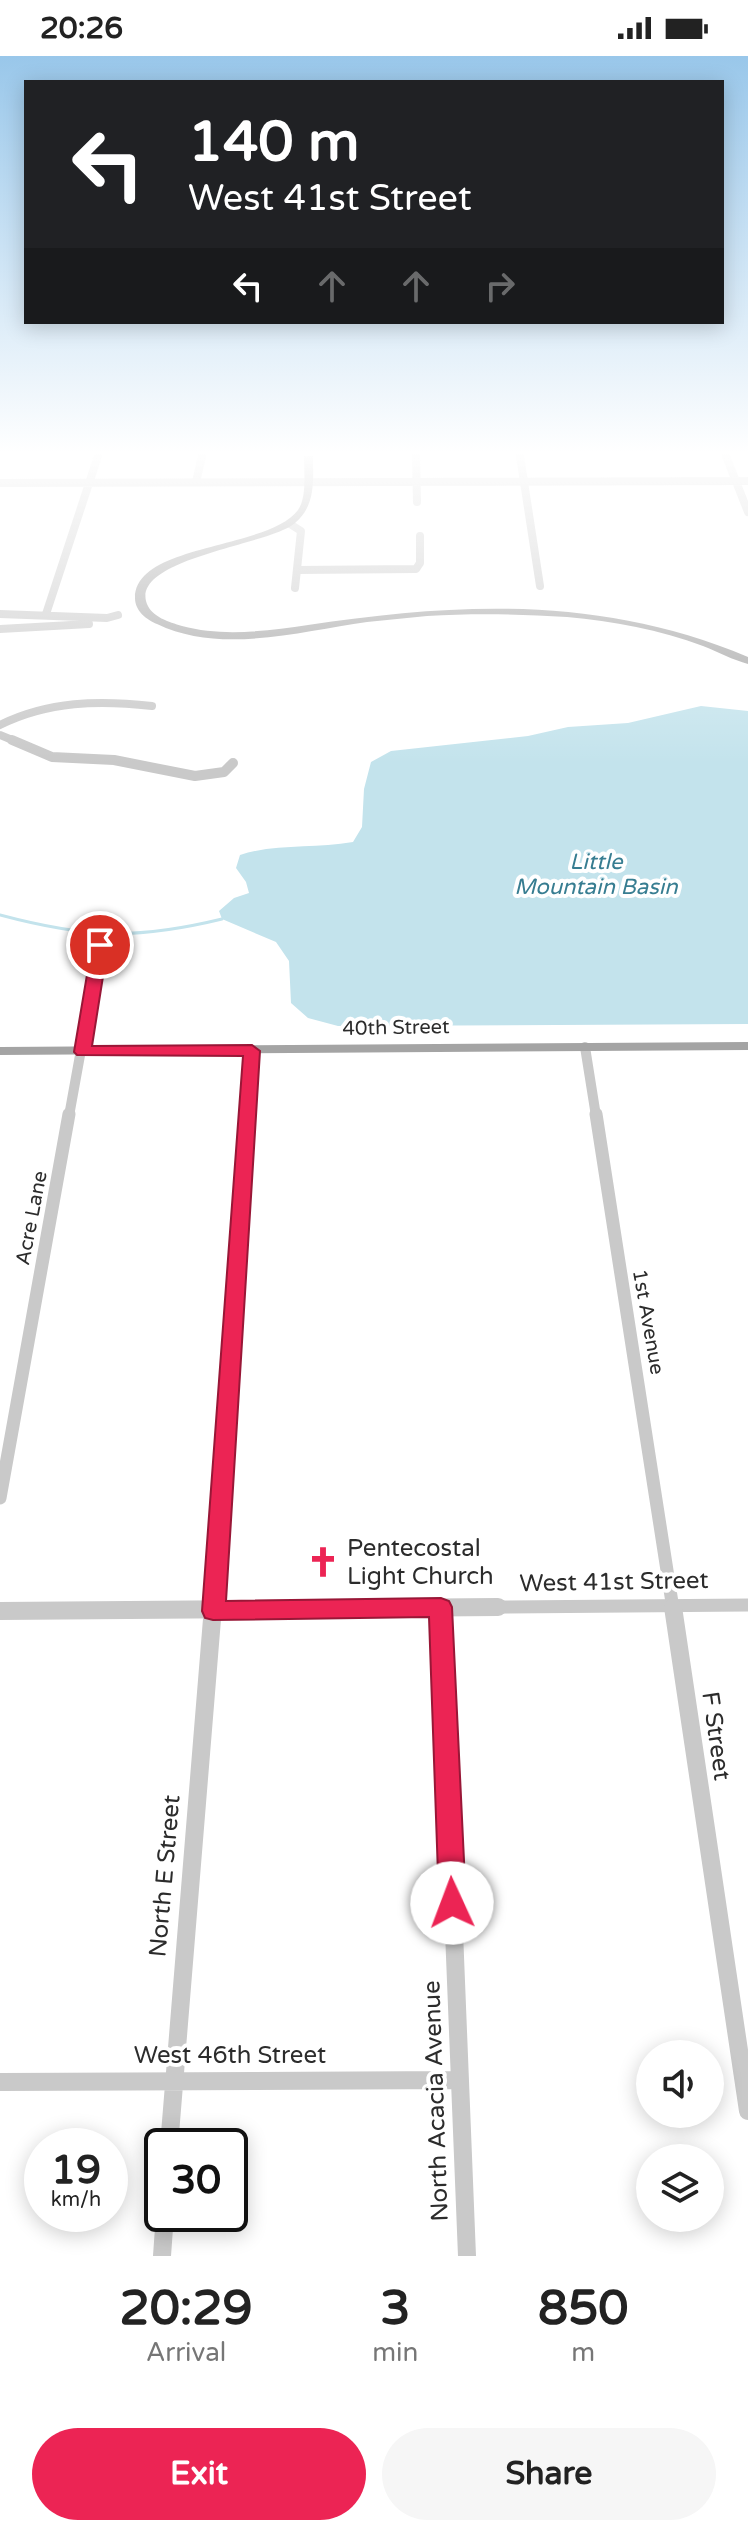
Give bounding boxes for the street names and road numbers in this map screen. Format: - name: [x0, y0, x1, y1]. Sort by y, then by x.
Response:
- street label: 40th Street: [342, 1015, 450, 1041]
- street label: Acre Lane: [11, 1169, 53, 1267]
- street label: 1st Avenue: [627, 1267, 669, 1377]
- street label: West 41st Street: [519, 1566, 709, 1598]
- street label: F Street: [695, 1690, 737, 1782]
- street label: North E Street: [143, 1794, 187, 1958]
- street label: North Acacia Avenue: [417, 1980, 455, 2222]
- street label: West 46th Street: [134, 2041, 326, 2070]

